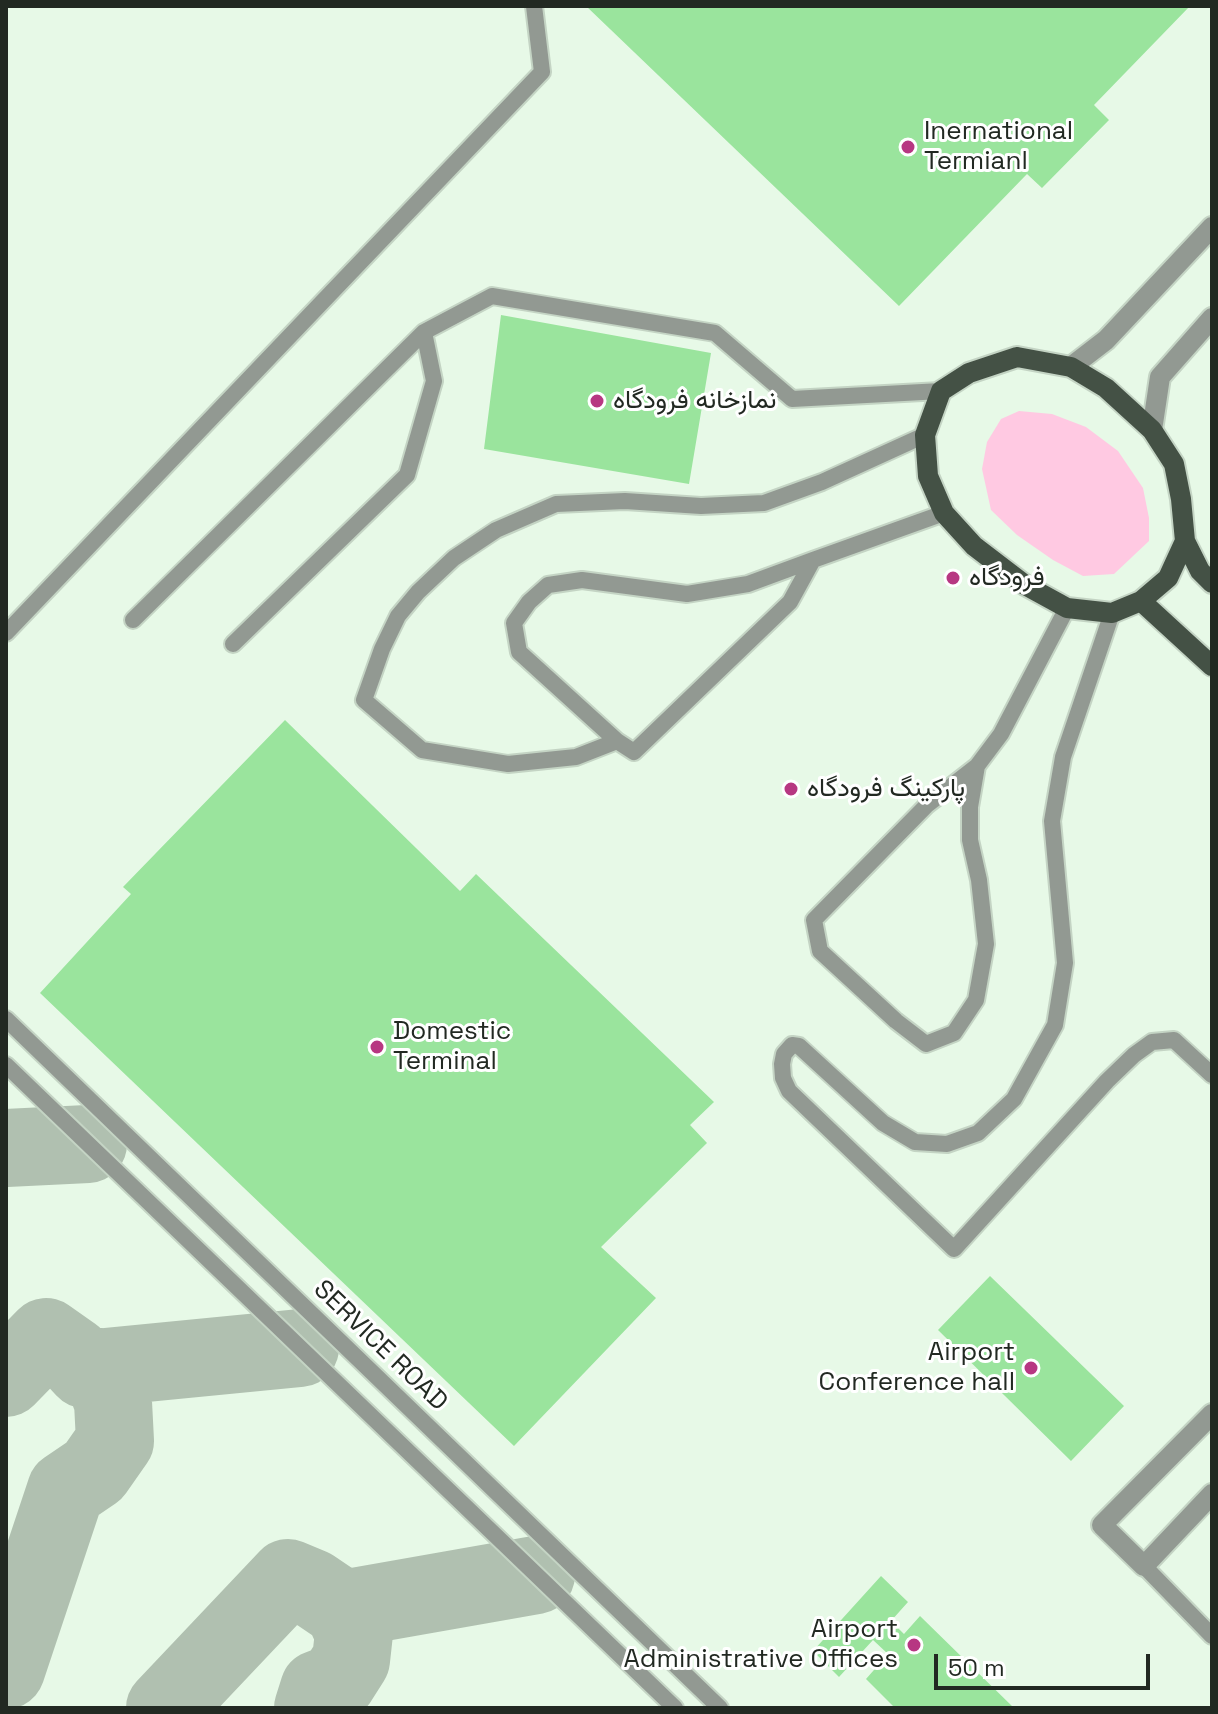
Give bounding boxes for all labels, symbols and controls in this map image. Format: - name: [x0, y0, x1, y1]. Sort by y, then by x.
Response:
- place label: Inernational Termianl: [924, 116, 1073, 178]
- marker: Inernational Termianl: [899, 138, 917, 156]
- place label: نمازخانه فرودگاه: [613, 385, 776, 417]
- marker: نمازخانه فرودگاه: [588, 392, 606, 410]
- place label: فرودگاه: [969, 562, 1045, 594]
- marker: فرودگاه: [944, 569, 962, 587]
- place label: پارکینگ فرودگاه: [807, 773, 965, 805]
- marker: پارکینگ فرودگاه: [782, 780, 800, 798]
- place label: Domestic Terminal: [393, 1016, 511, 1078]
- marker: Domestic Terminal: [368, 1038, 386, 1056]
- street label: SERVICE ROAD: [306, 1274, 454, 1418]
- place label: Airport Conference hall: [818, 1337, 1015, 1398]
- marker: Airport Conference hall: [1022, 1359, 1040, 1377]
- place label: Airport Administrative Offices: [623, 1614, 898, 1676]
- marker: Airport Administrative Offices: [905, 1636, 923, 1654]
- scale bar: [938, 1638, 1154, 1688]
- text: 50 m: [948, 1652, 1005, 1683]

